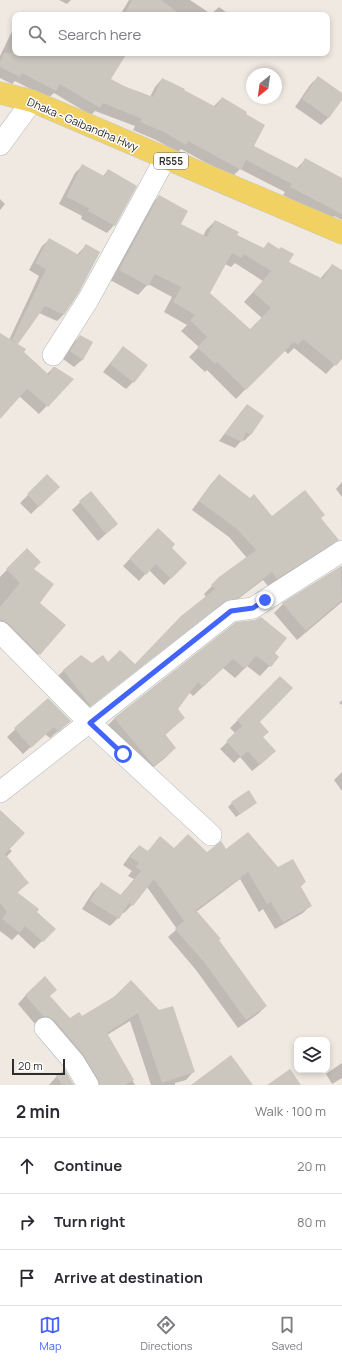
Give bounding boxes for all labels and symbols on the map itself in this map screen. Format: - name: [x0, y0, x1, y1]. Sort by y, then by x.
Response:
- north arrow: [246, 68, 282, 104]
- street label: Dhaka - Gaibandha Hwy: [25, 94, 141, 154]
- road number: R555: [154, 153, 188, 169]
- route end: [256, 591, 274, 609]
- route start: [114, 745, 132, 763]
- scale bar: [12, 1057, 65, 1076]

